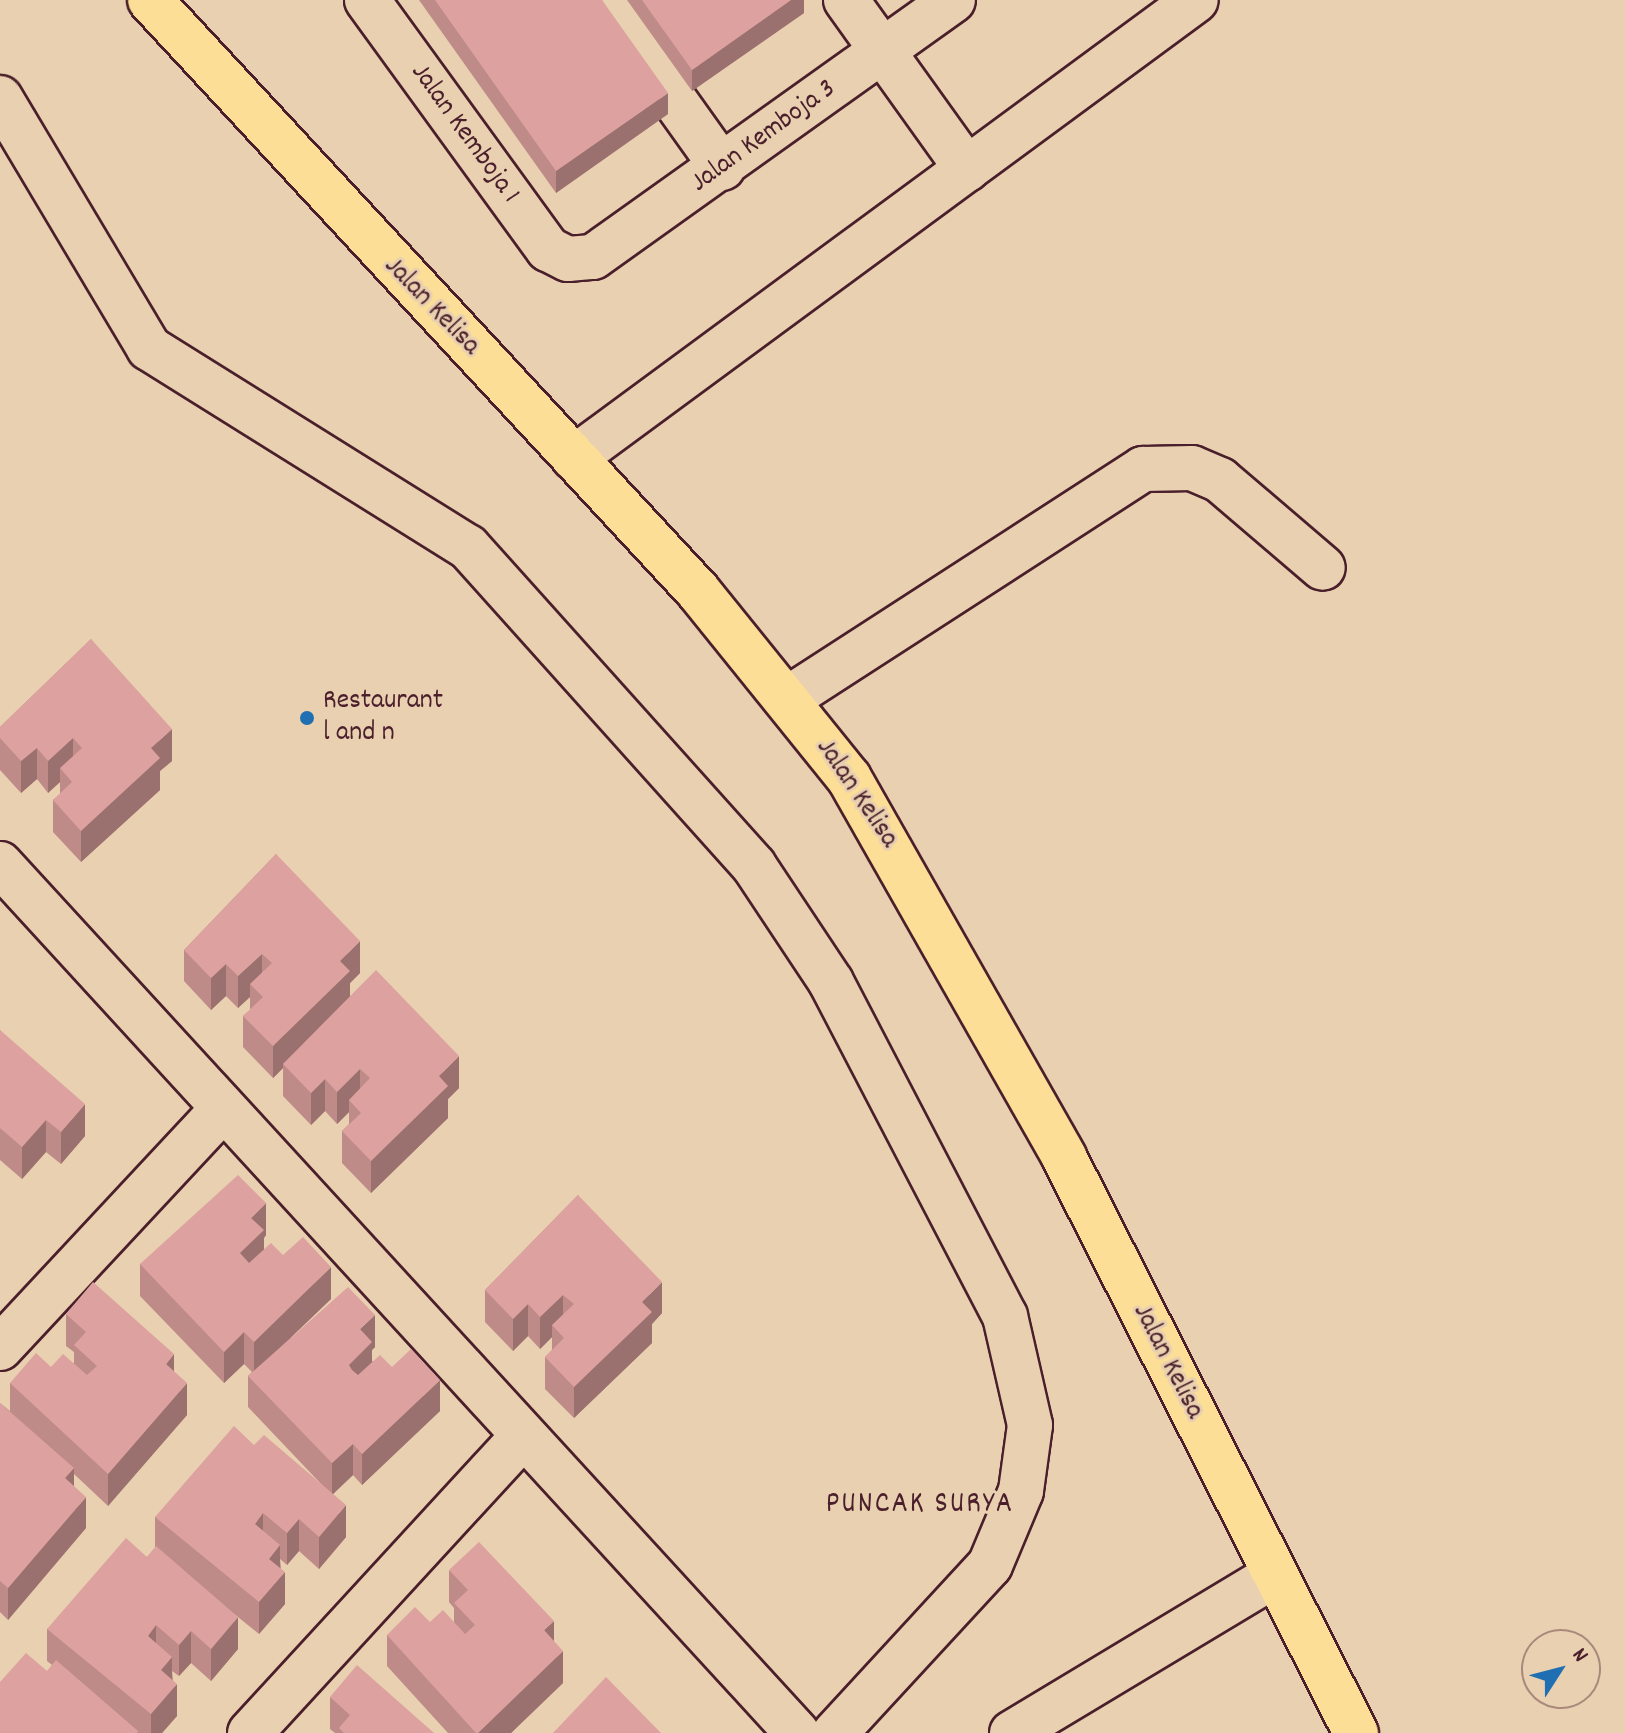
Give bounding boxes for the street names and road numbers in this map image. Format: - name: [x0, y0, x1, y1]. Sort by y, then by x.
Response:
- street label: Jalan Kemboja 1: [402, 58, 526, 210]
- street label: Jalan Kemboja 3: [685, 73, 843, 201]
- street label: Jalan Kelisa: [376, 251, 486, 363]
- street label: Jalan Kelisa: [807, 733, 905, 855]
- street label: Jalan Kelisa: [1124, 1299, 1210, 1425]

